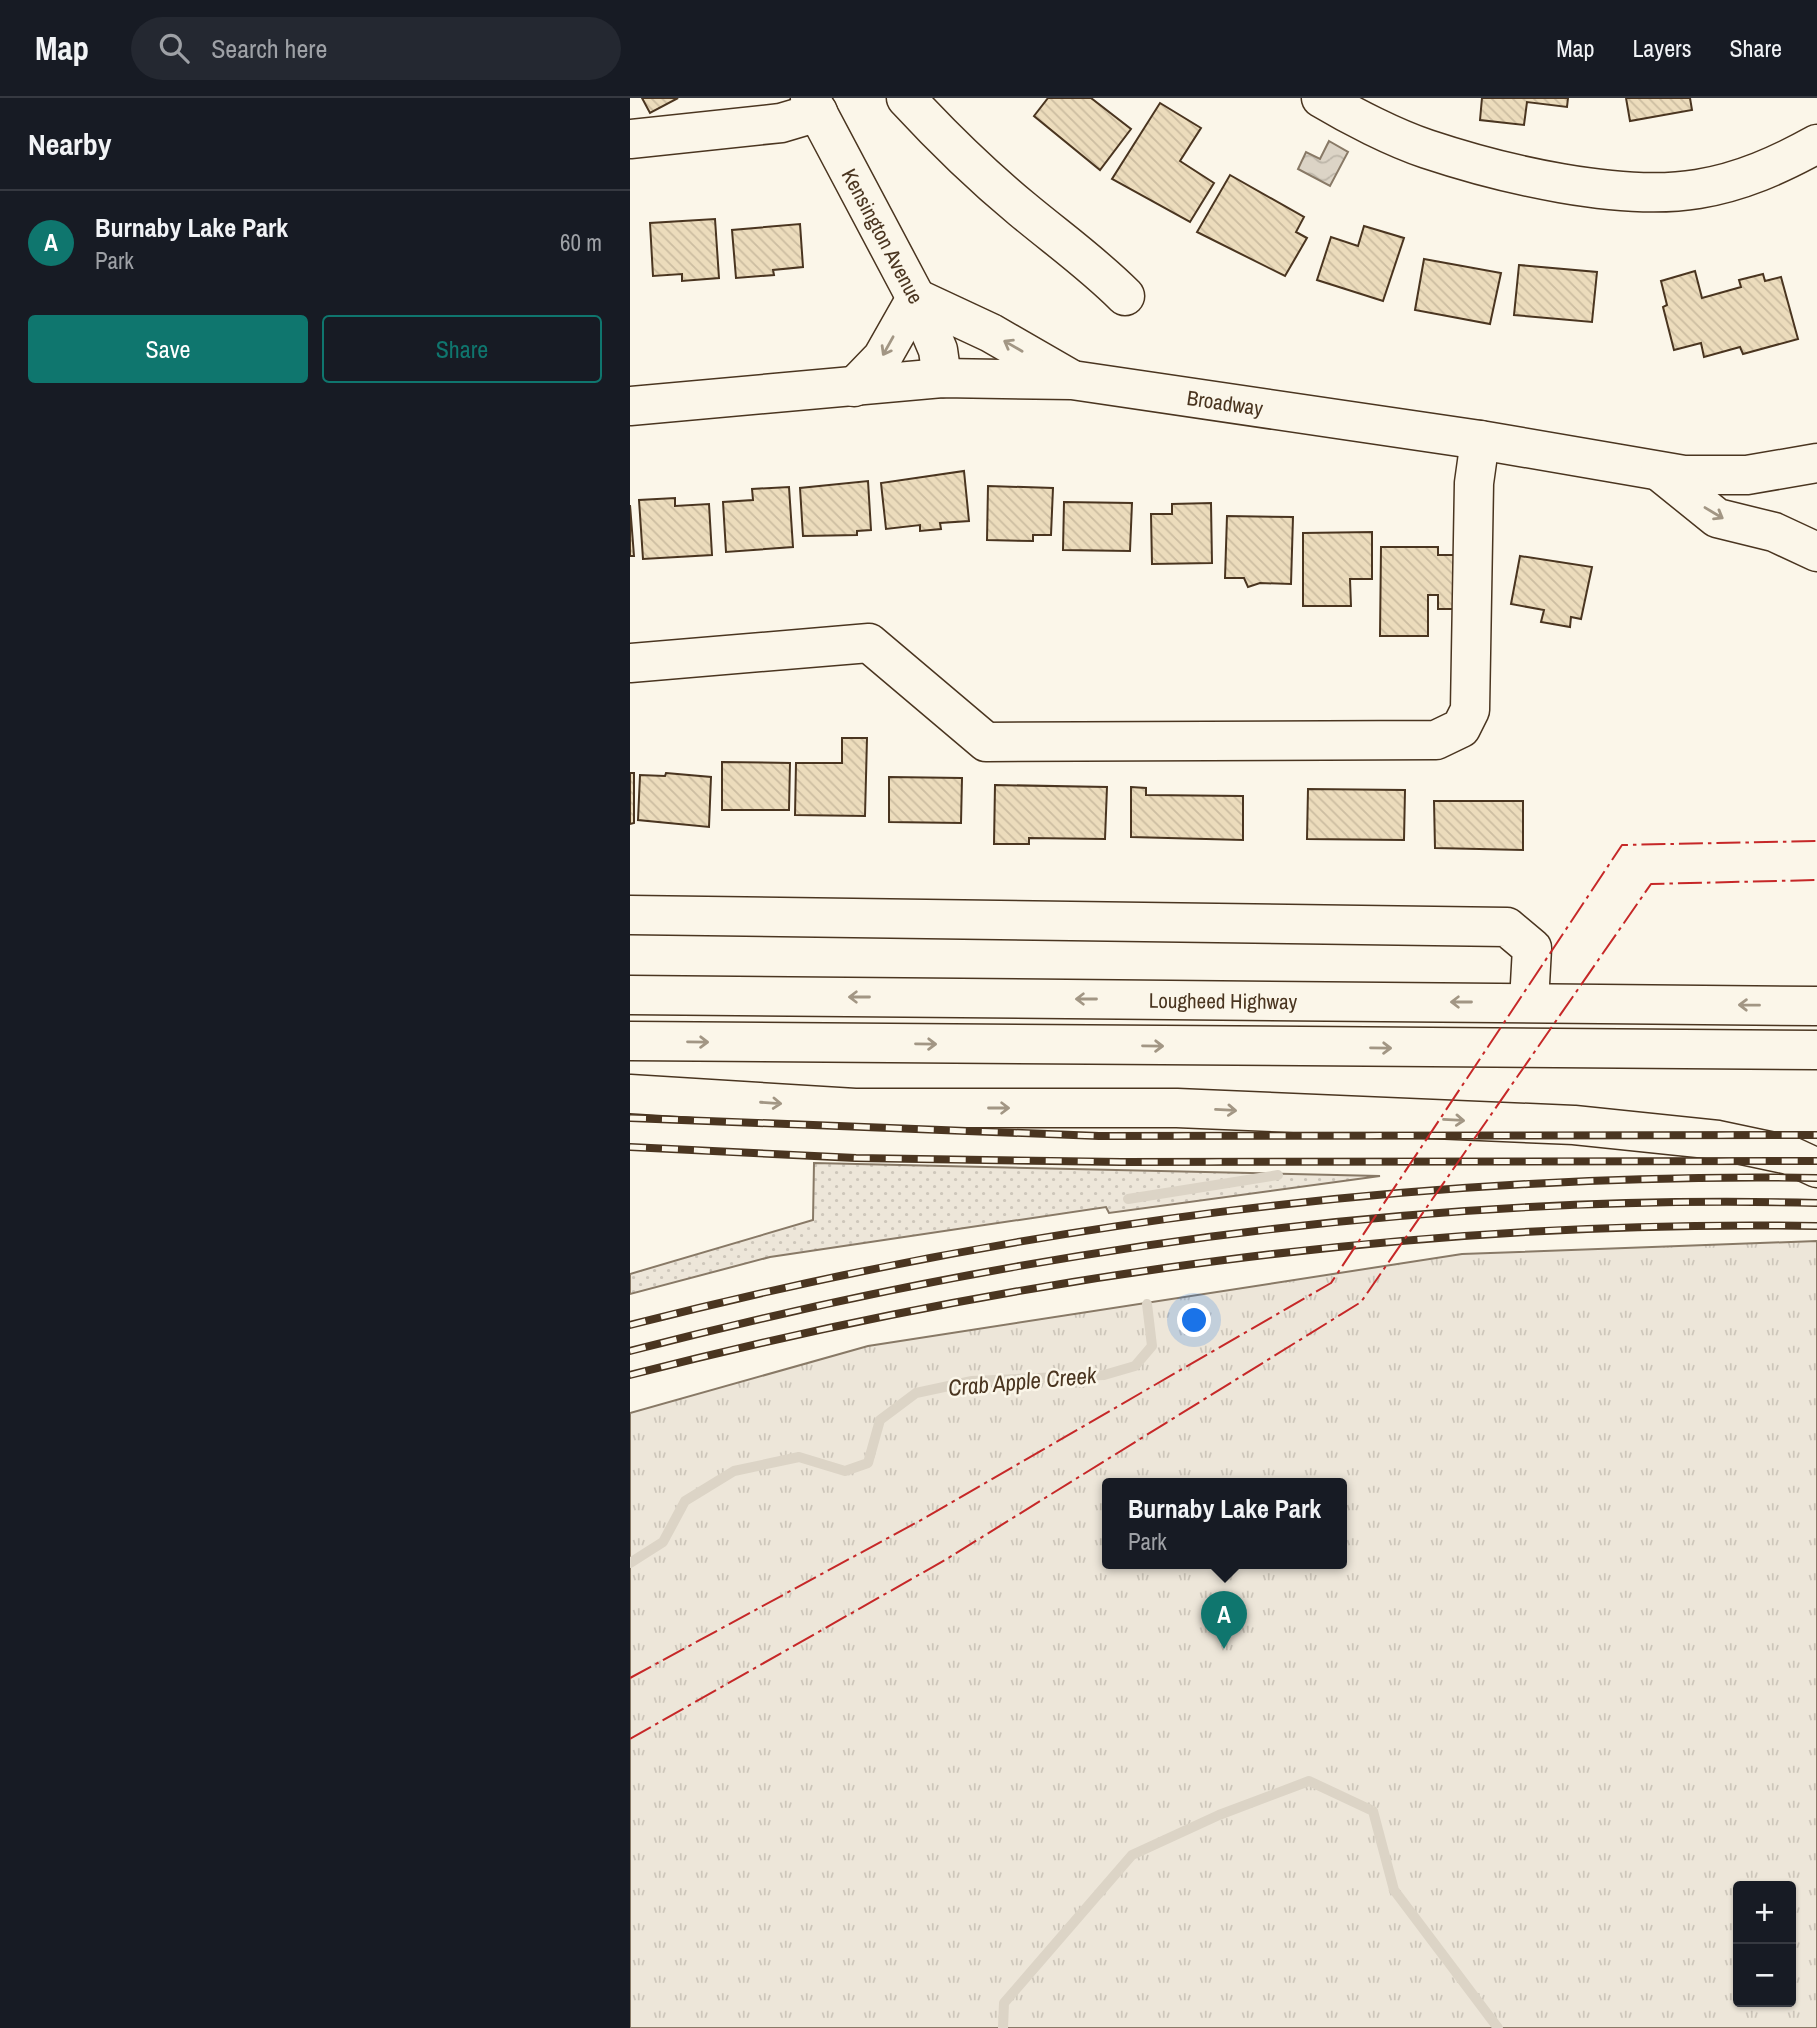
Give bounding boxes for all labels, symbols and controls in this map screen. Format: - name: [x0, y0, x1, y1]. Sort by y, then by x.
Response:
- search box: [131, 17, 621, 80]
- text: Map: [35, 26, 89, 70]
- icon: search: [155, 29, 193, 67]
- text: Search here: [211, 31, 327, 66]
- text: Map: [1556, 32, 1594, 64]
- text: Layers: [1632, 32, 1691, 64]
- text: Share: [1729, 32, 1782, 64]
- text: Nearby: [28, 124, 111, 164]
- street label: Kensington Avenue: [835, 163, 931, 309]
- text: Burnaby Lake Park: [95, 210, 288, 245]
- text: A: [44, 227, 58, 258]
- text: 60 m: [560, 227, 602, 258]
- text: Park: [95, 245, 134, 276]
- button: Save: [28, 315, 308, 383]
- button: Share: [322, 315, 602, 383]
- one-way arrow: [881, 335, 895, 356]
- one-way arrow: [1003, 339, 1023, 353]
- street label: Broadway: [1185, 383, 1265, 422]
- one-way arrow: [1704, 506, 1723, 521]
- street label: Lougheed Highway: [1149, 985, 1298, 1016]
- one-way arrow: [848, 991, 871, 1004]
- one-way arrow: [1075, 992, 1098, 1006]
- one-way arrow: [1450, 995, 1473, 1009]
- one-way arrow: [1738, 998, 1761, 1012]
- one-way arrow: [686, 1035, 709, 1048]
- one-way arrow: [914, 1037, 937, 1051]
- one-way arrow: [1141, 1039, 1164, 1053]
- one-way arrow: [1369, 1041, 1392, 1055]
- one-way arrow: [760, 1097, 782, 1110]
- one-way arrow: [987, 1101, 1010, 1115]
- one-way arrow: [1214, 1104, 1237, 1117]
- one-way arrow: [1442, 1114, 1465, 1127]
- your location: [1177, 1303, 1211, 1337]
- water label: Crab Apple Creek: [947, 1359, 1099, 1403]
- popup: [1102, 1478, 1347, 1569]
- text: Burnaby Lake Park: [1128, 1491, 1321, 1526]
- text: Park: [1128, 1526, 1167, 1557]
- pin: A: [1201, 1591, 1247, 1649]
- map controls: [1733, 1881, 1796, 2007]
- button: +: [1733, 1881, 1796, 1944]
- button: −: [1733, 1944, 1796, 2007]

